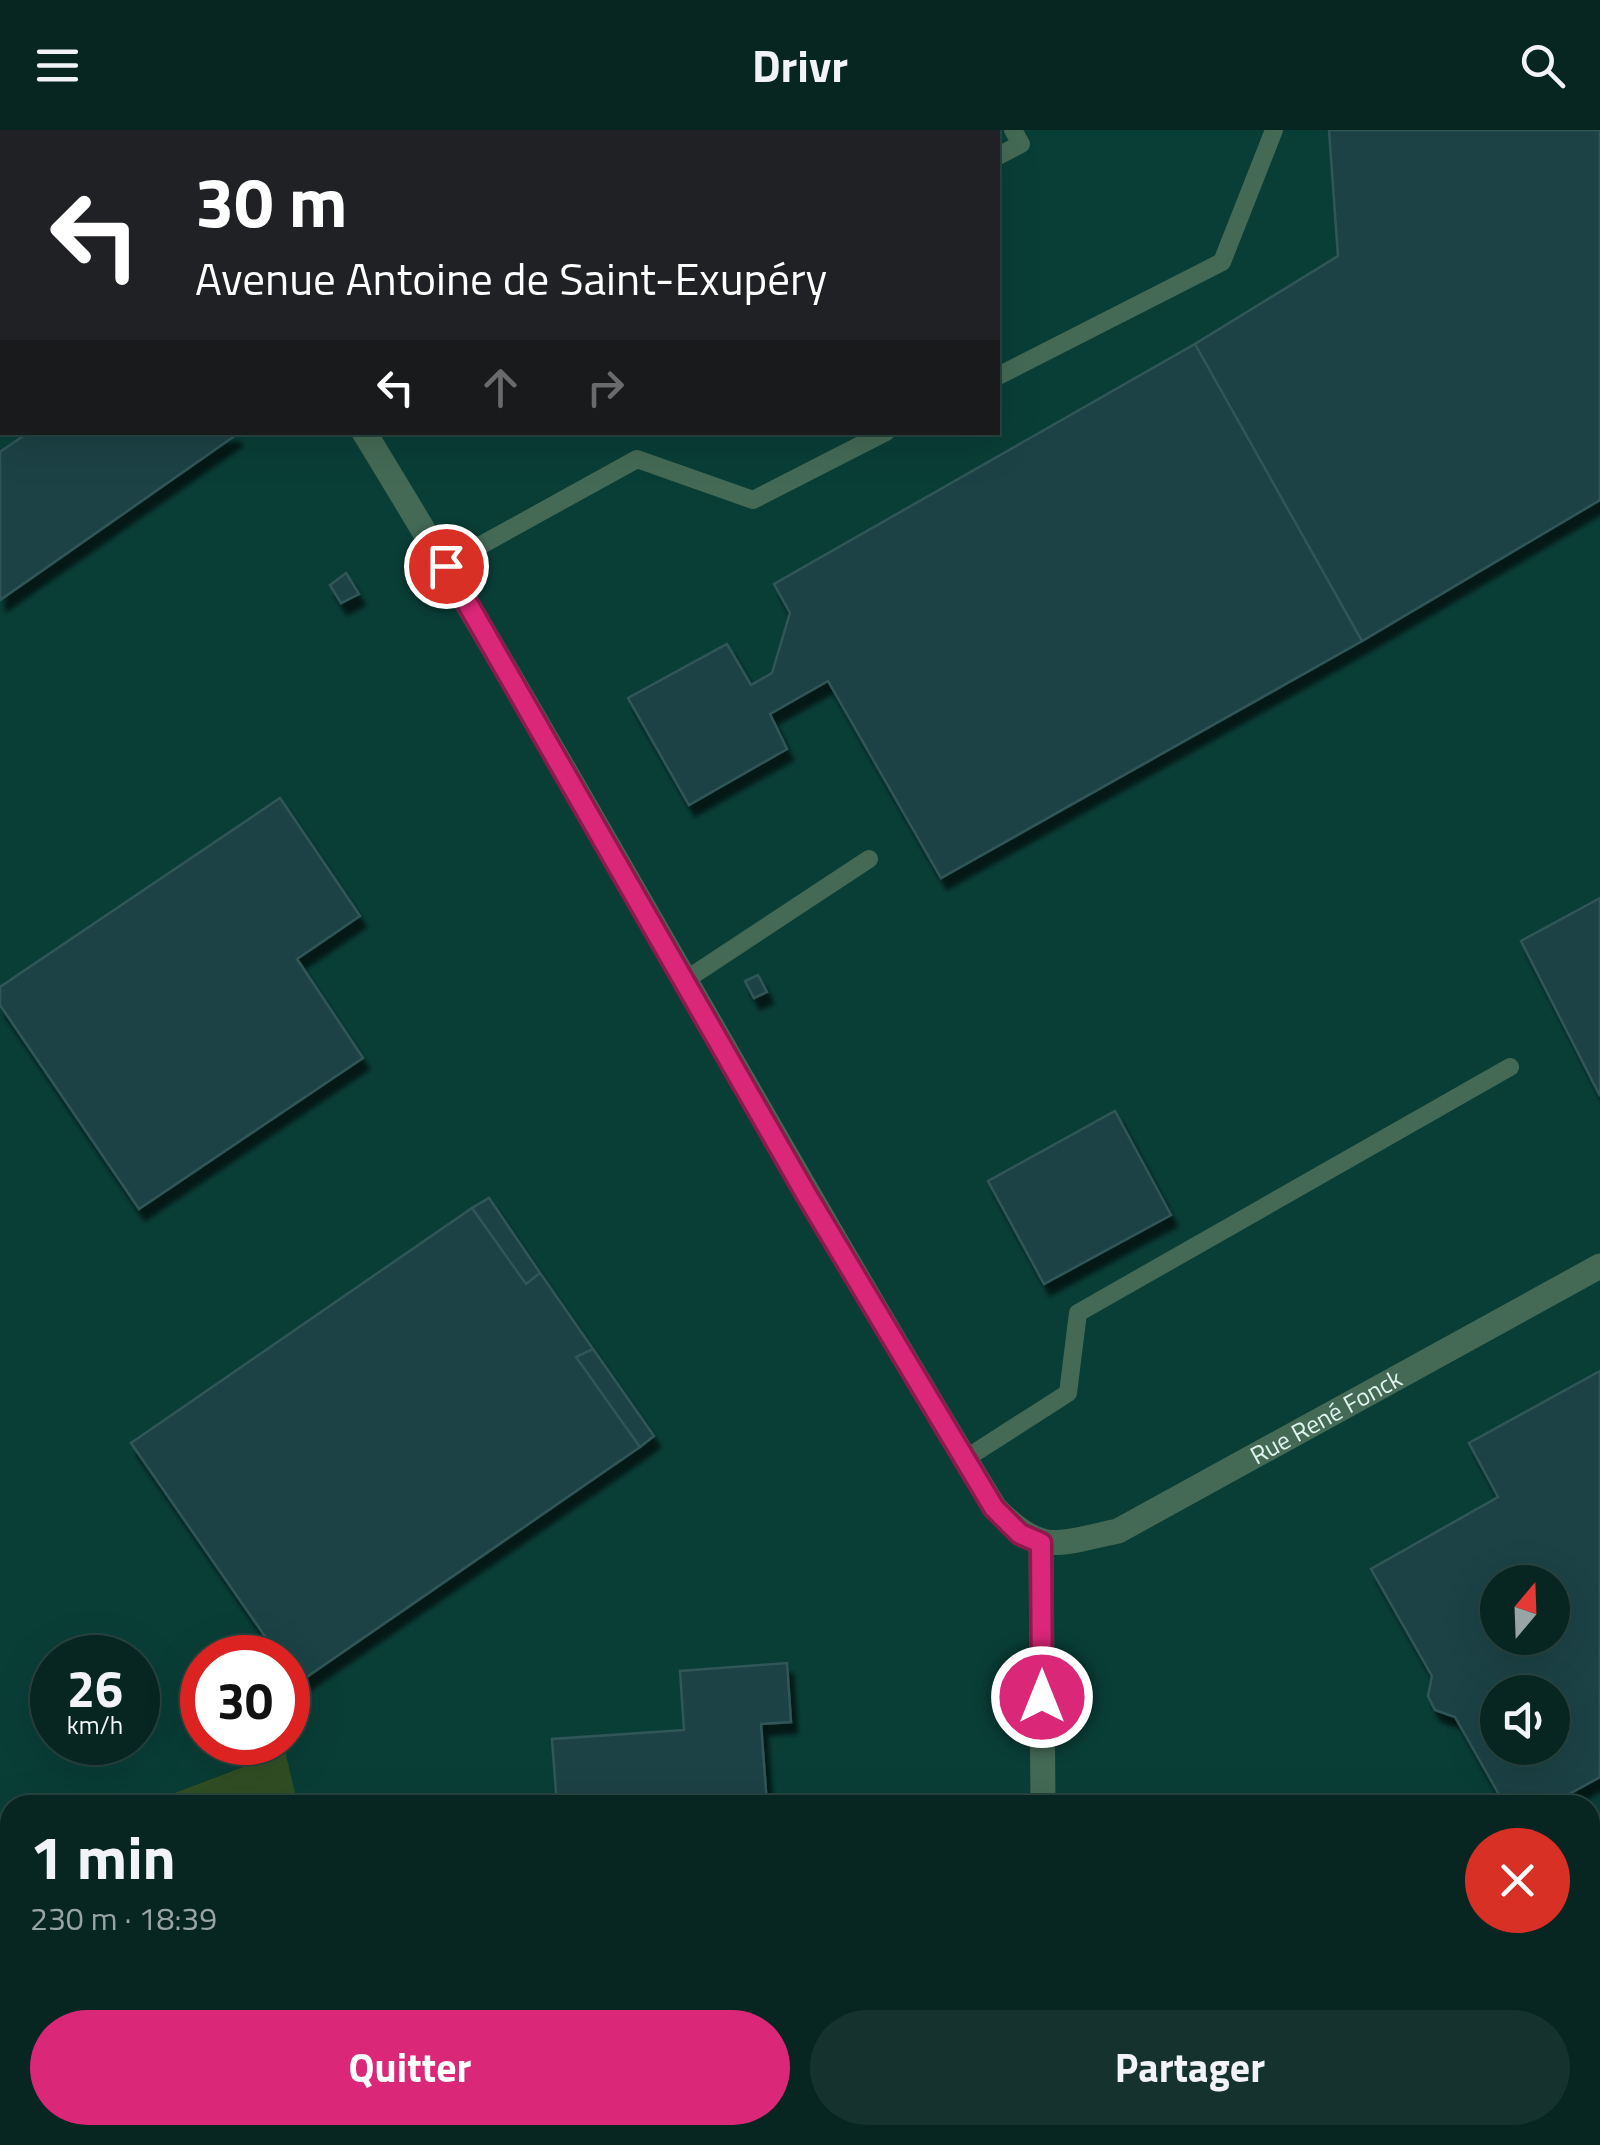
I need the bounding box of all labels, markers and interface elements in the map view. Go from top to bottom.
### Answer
text: Drivr [752,31,848,99]
icon: menu [30,38,85,93]
icon: search [1515,38,1570,93]
text: 30 m [195,148,348,254]
icon: left [30,170,160,300]
text: Avenue Antoine de Saint-Exupéry [195,244,827,312]
icon: left [368,360,423,415]
icon: ahead [473,360,528,415]
icon: right [578,360,633,415]
pin [404,524,489,609]
icon: arrive [419,539,474,594]
street label: Rue René Fonck [1243,1359,1409,1474]
north arrow [1480,1565,1570,1655]
map controls [1480,1565,1570,1765]
speed limit sign: 30 [180,1635,310,1765]
position arrow [990,1645,1094,1749]
text: 26 [67,1650,123,1726]
button: sound [1480,1675,1570,1765]
text: km/h [67,1706,123,1744]
text: 1 min [30,1811,176,1902]
button: close [1465,1828,1570,1933]
text: 230 m · 18:39 [30,1894,217,1942]
button: Quitter [30,2010,790,2125]
button: Partager [810,2010,1570,2125]

